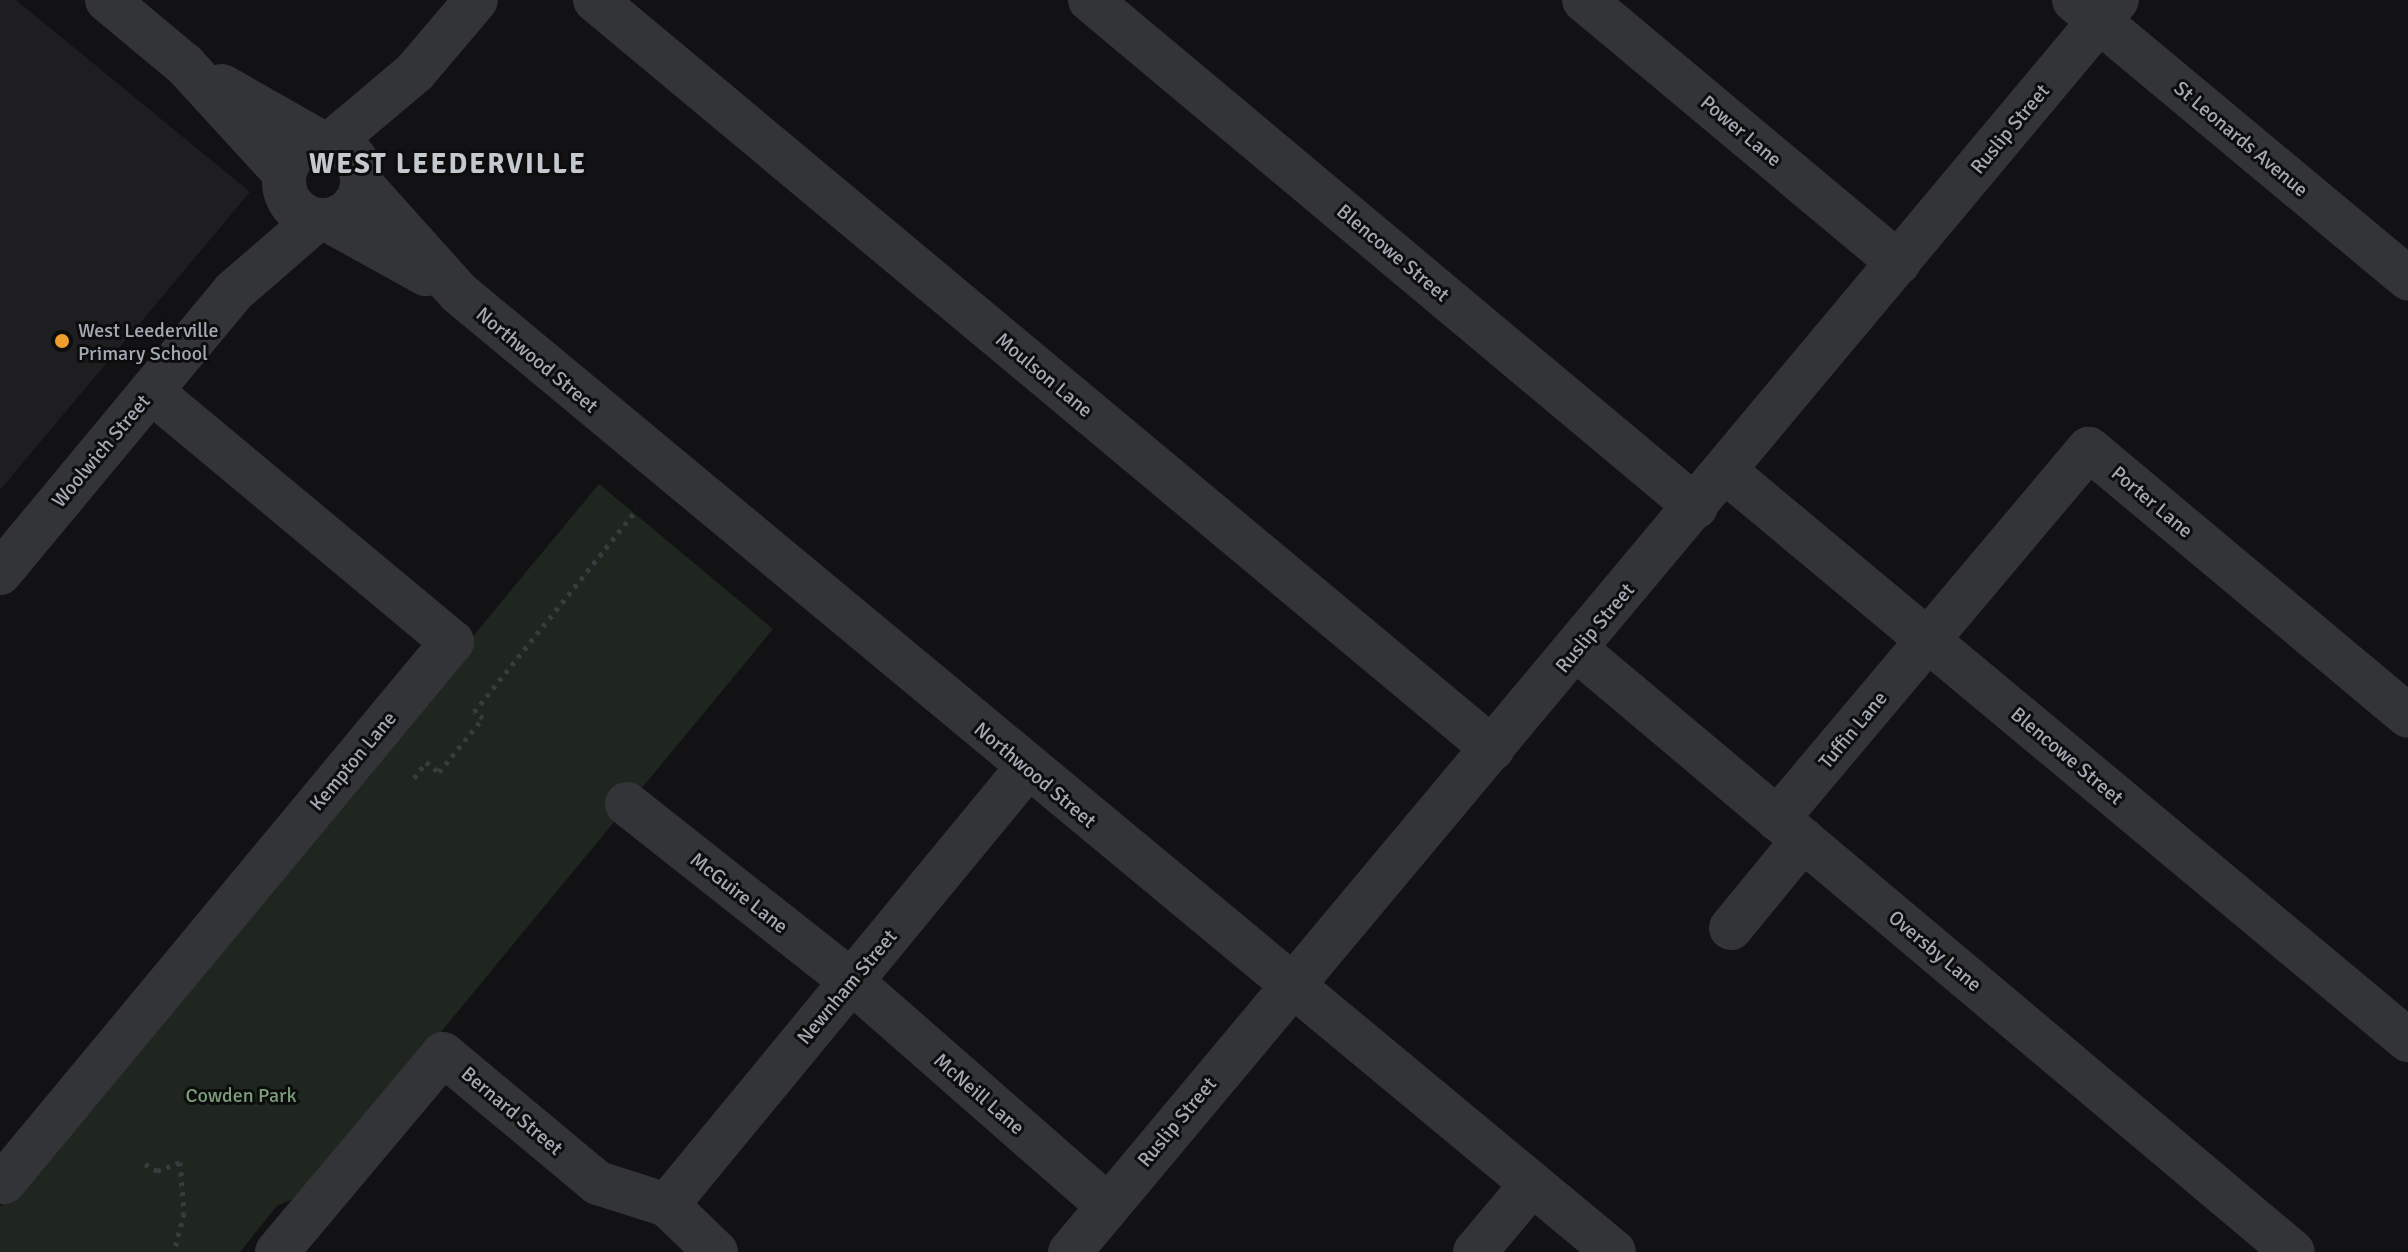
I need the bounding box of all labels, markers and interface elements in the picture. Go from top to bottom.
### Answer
street label: St Leonards Avenue [2169,76,2313,202]
street label: Ruslip Street [1966,79,2054,179]
street label: Power Lane [1696,90,1786,172]
district label: WEST LEEDERVILLE [309,147,587,181]
street label: Blencowe Street [1332,199,1454,307]
street label: Northwood Street [471,302,603,418]
place label: West Leederville Primary School [78,318,218,365]
street label: Moulson Lane [991,328,1097,422]
marker: West Leederville Primary School [53,332,71,350]
street label: Woolwich Street [47,390,155,512]
street label: Porter Lane [2106,461,2198,543]
street label: Ruslip Street [1551,578,1639,678]
street label: Tuffin Lane [1814,686,1892,774]
street label: Blencowe Street [2006,702,2128,810]
street label: Kempton Lane [305,707,401,815]
street label: Northwood Street [969,717,1101,833]
street label: McGuire Lane [685,847,793,939]
street label: Oversby Lane [1884,905,1986,997]
street label: Newnham Street [792,925,902,1049]
street label: McNeill Lane [929,1048,1029,1140]
street label: Bernard Street [456,1062,568,1160]
street label: Ruslip Street [1133,1072,1221,1172]
park label: Cowden Park [186,1083,296,1107]

